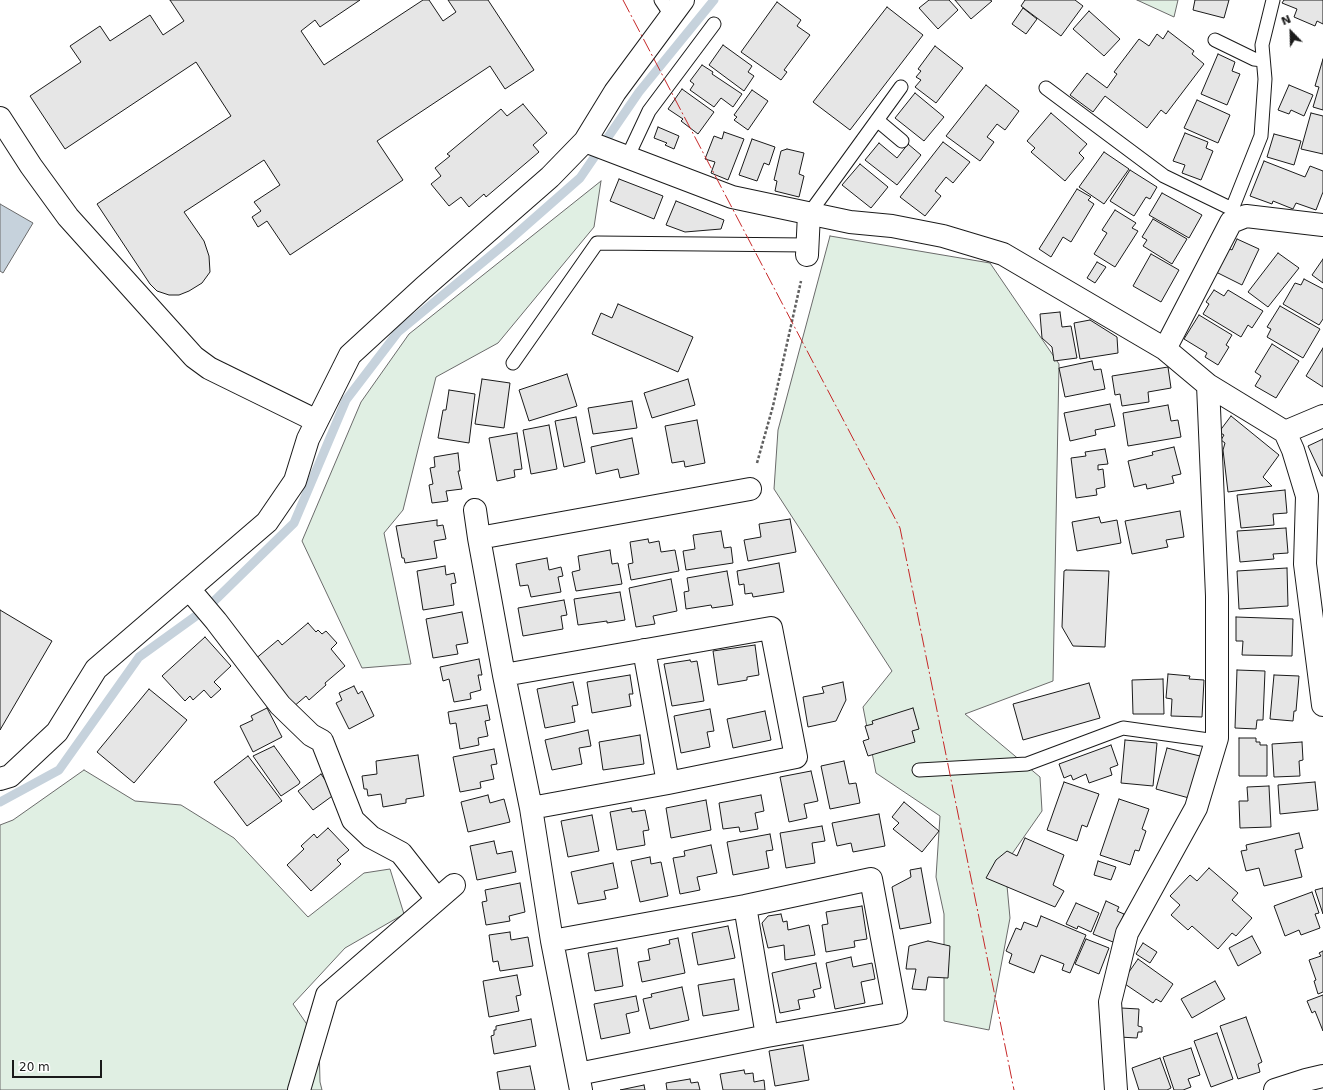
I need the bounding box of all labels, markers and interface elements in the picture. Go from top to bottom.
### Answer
north arrow [1271,12,1311,52]
text: N [1279,13,1293,28]
scale bar [14,1052,104,1078]
text: 20 m [19,1060,50,1074]

